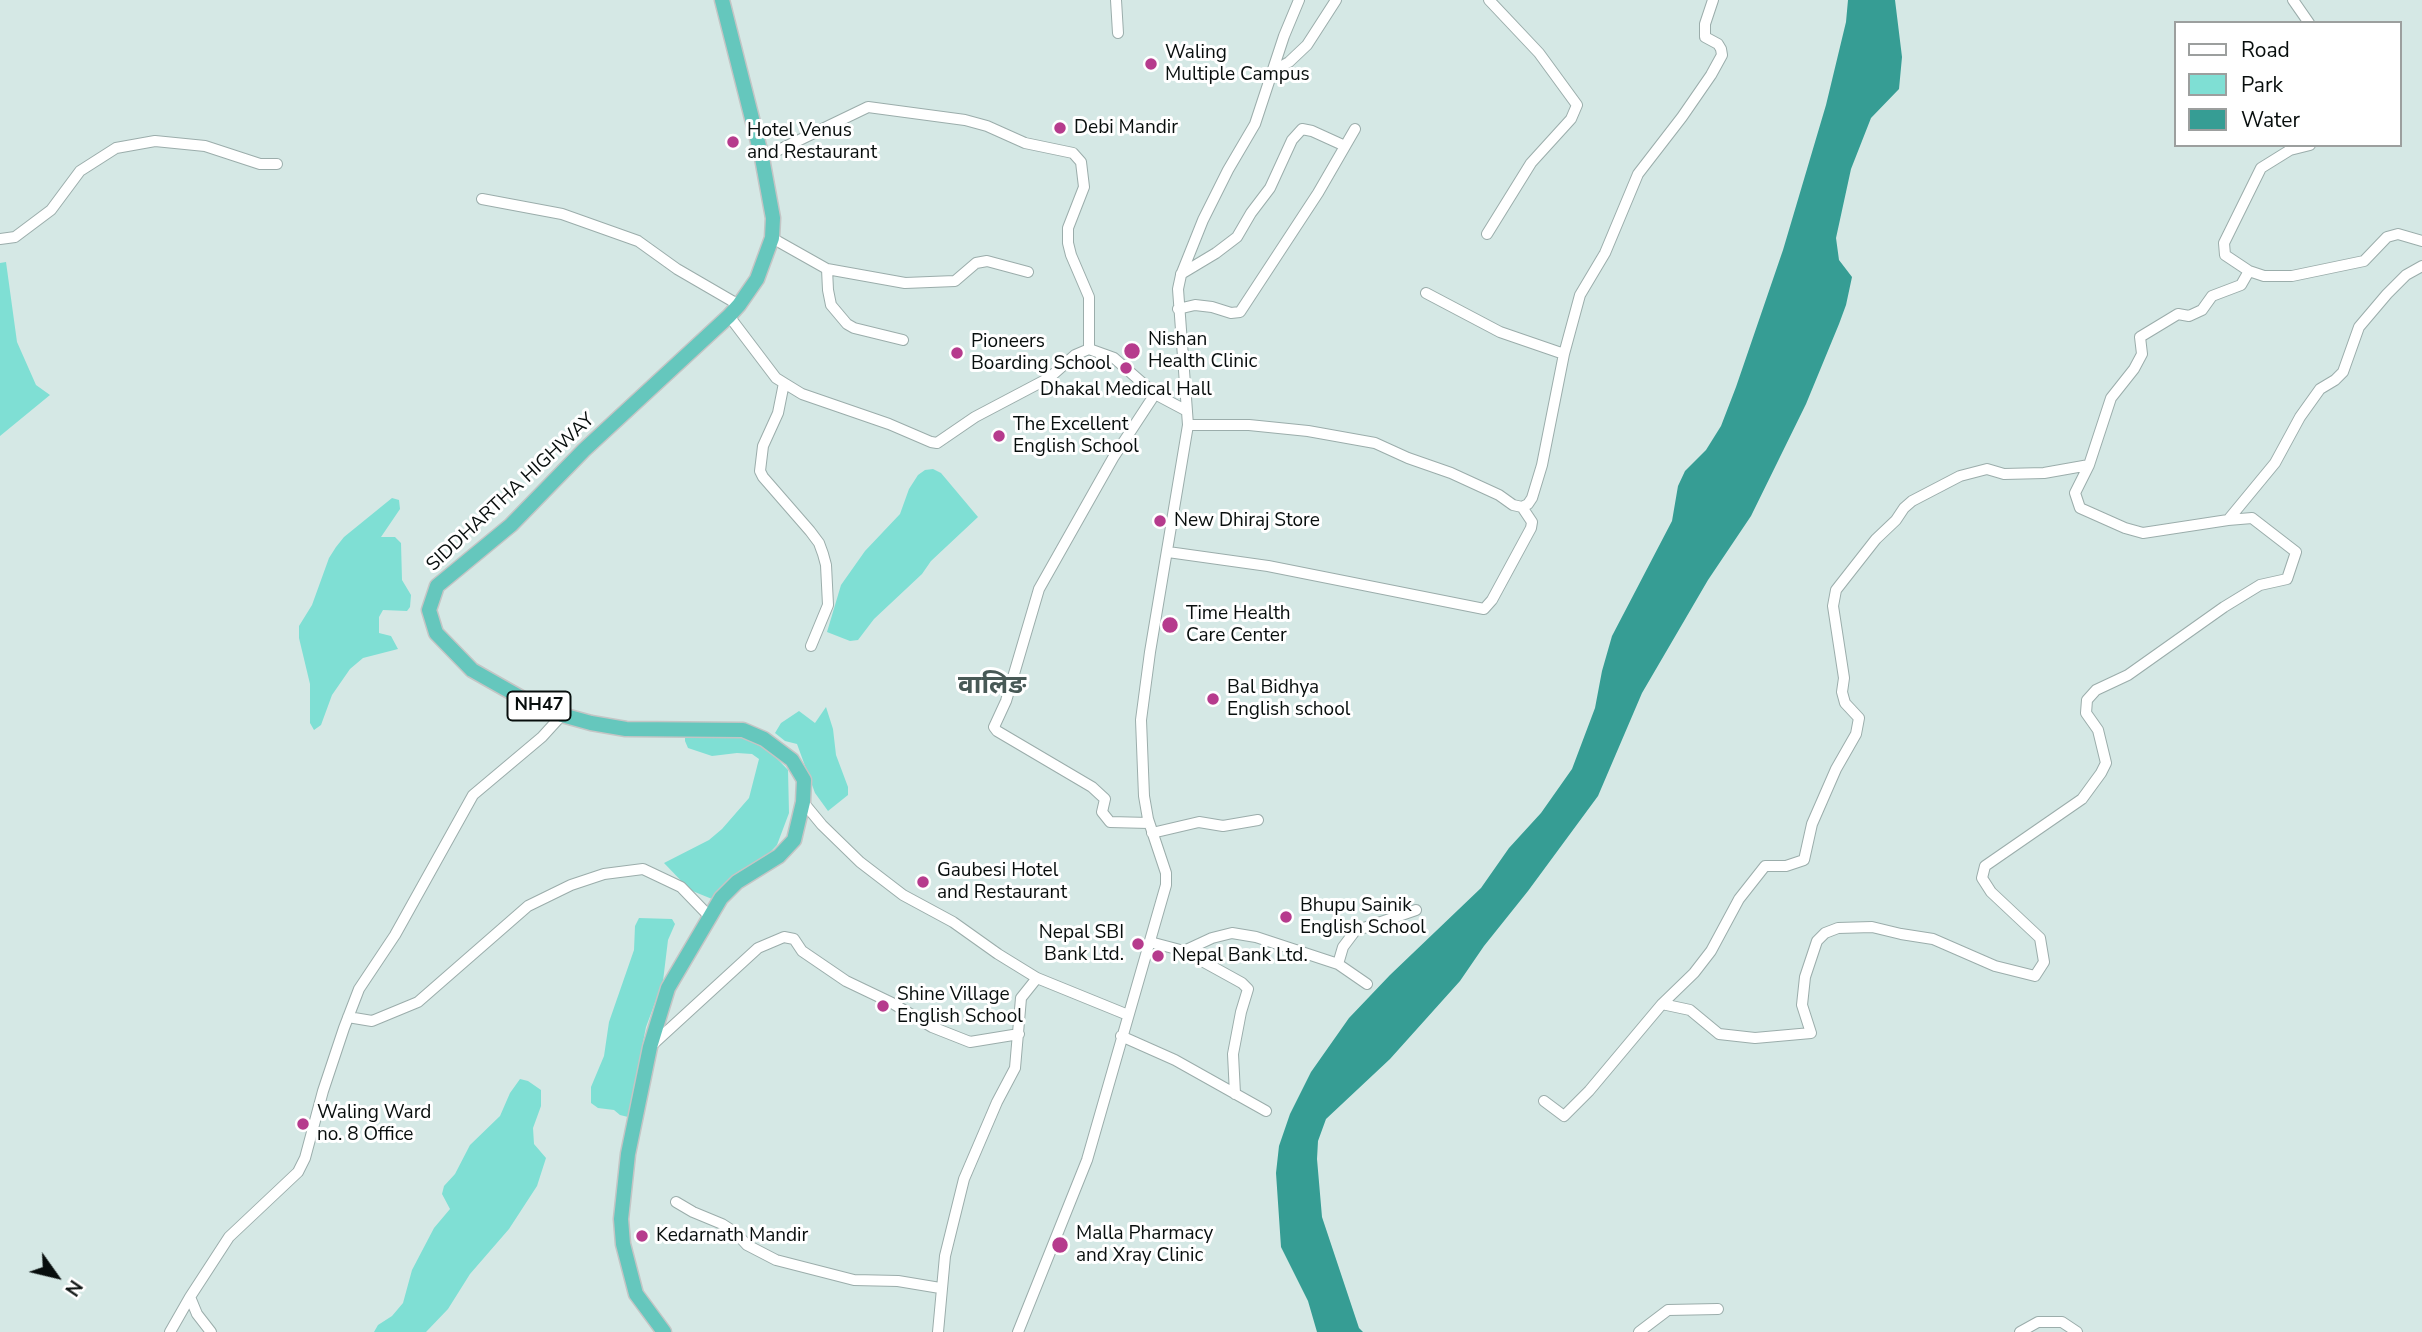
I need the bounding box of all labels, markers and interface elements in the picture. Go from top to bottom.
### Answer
legend [2174,21,2401,147]
text: Road [2241,36,2290,64]
place label: Waling Multiple Campus [1165,42,1310,86]
marker: Waling Multiple Campus [1143,56,1159,72]
text: Park [2241,71,2283,99]
text: Water [2241,106,2300,134]
place label: Debi Mandir [1074,117,1178,139]
place label: Hotel Venus and Restaurant [747,120,877,164]
marker: Debi Mandir [1052,120,1068,136]
marker: Hotel Venus and Restaurant [725,134,741,150]
place label: Nishan Health Clinic [1148,329,1257,373]
place label: Pioneers Boarding School [971,331,1111,375]
marker: Nishan Health Clinic [1122,341,1142,361]
marker: Pioneers Boarding School [949,345,965,361]
marker: Dhakal Medical Hall [1118,360,1134,376]
place label: Dhakal Medical Hall [1040,379,1212,401]
street label: SIDDHARTHA HIGHWAY [422,409,600,577]
place label: The Excellent English School [1013,414,1139,458]
marker: The Excellent English School [991,428,1007,444]
place label: New Dhiraj Store [1174,510,1320,532]
marker: New Dhiraj Store [1152,513,1168,529]
place label: Time Health Care Center [1186,603,1291,647]
marker: Time Health Care Center [1160,615,1180,635]
district label: वालिङ [958,671,1026,703]
place label: Bal Bidhya English school [1227,677,1350,721]
marker: Bal Bidhya English school [1205,691,1221,707]
road number: NH47 [508,692,570,720]
place label: Gaubesi Hotel and Restaurant [937,860,1067,904]
marker: Gaubesi Hotel and Restaurant [915,874,931,890]
place label: Bhupu Sainik English School [1300,895,1426,939]
marker: Bhupu Sainik English School [1278,909,1294,925]
place label: Nepal SBI Bank Ltd. [1039,922,1124,966]
marker: Nepal SBI Bank Ltd. [1130,936,1146,952]
place label: Nepal Bank Ltd. [1172,945,1308,967]
marker: Nepal Bank Ltd. [1150,948,1166,964]
place label: Shine Village English School [897,984,1023,1028]
marker: Shine Village English School [875,998,891,1014]
place label: Waling Ward no. 8 Office [317,1102,431,1146]
marker: Waling Ward no. 8 Office [295,1116,311,1132]
place label: Malla Pharmacy and Xray Clinic [1076,1223,1213,1267]
place label: Kedarnath Mandir [656,1225,808,1247]
marker: Kedarnath Mandir [634,1228,650,1244]
marker: Malla Pharmacy and Xray Clinic [1050,1235,1070,1255]
north arrow [21,1241,91,1311]
text: N [59,1275,88,1301]

